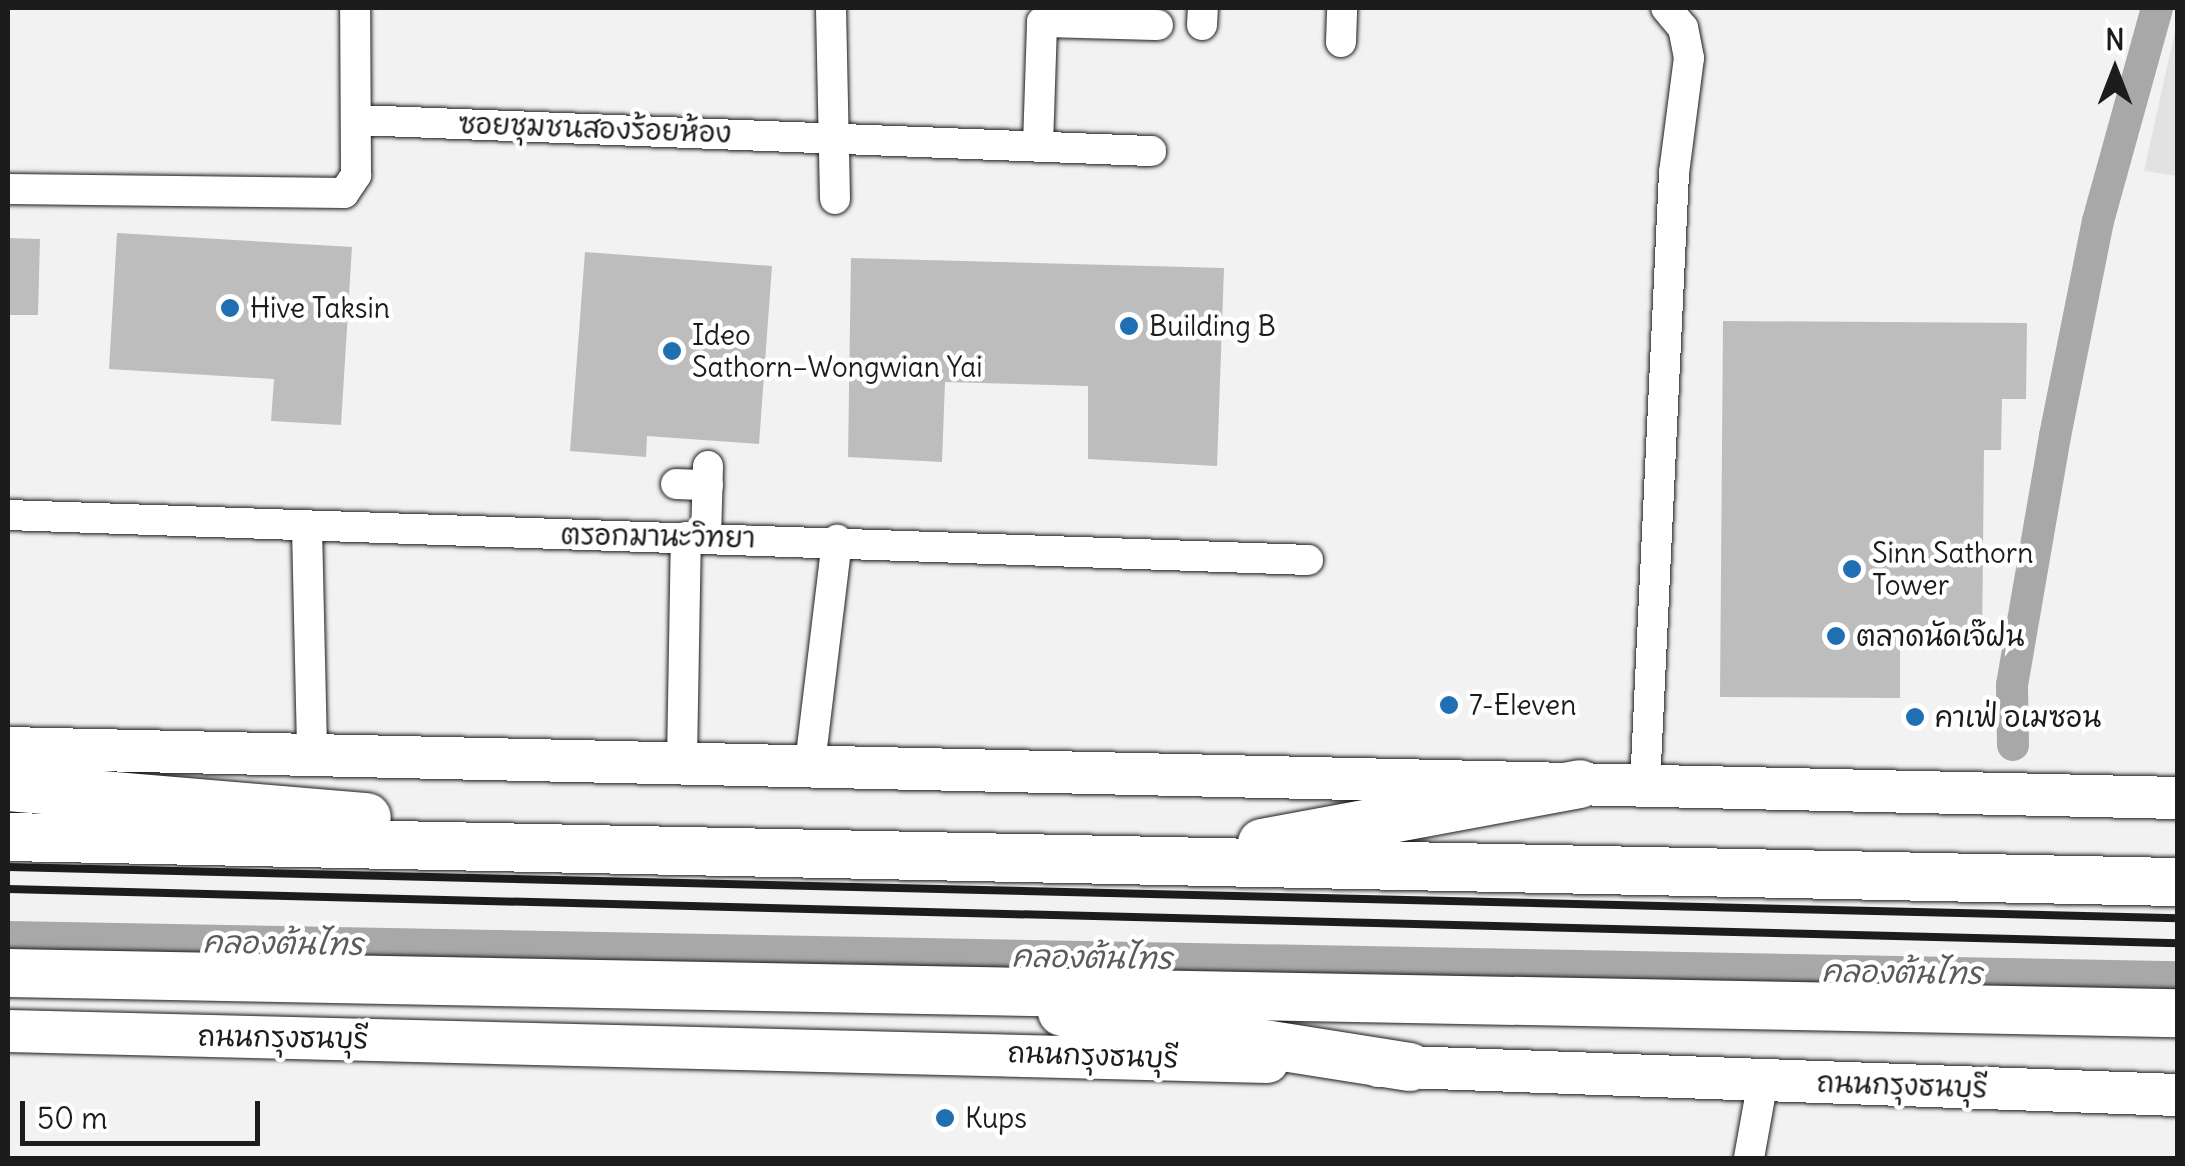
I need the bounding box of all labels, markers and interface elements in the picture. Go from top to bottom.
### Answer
north arrow [2065,20,2165,120]
text: N [2105,22,2125,58]
street label: ซอยชุมชนสองร้อยห้อง [458,106,732,150]
place label: Hive Taksin [250,291,390,325]
marker: Hive Taksin [219,297,241,319]
place label: Building B [1149,309,1276,343]
marker: Building B [1118,315,1140,337]
place label: Ideo Sathorn–Wongwian Yai [692,318,982,384]
marker: Ideo Sathorn–Wongwian Yai [661,340,683,362]
street label: ตรอกมานะวิทยา [560,518,756,554]
place label: Sinn Sathorn Tower [1872,536,2033,602]
marker: Sinn Sathorn Tower [1841,558,1863,580]
place label: ตลาดนัดเจ๊ฝน [1856,619,2024,653]
marker: ตลาดนัดเจ๊ฝน [1825,625,1847,647]
place label: 7-Eleven [1469,688,1576,722]
marker: 7-Eleven [1438,694,1460,716]
place label: คาเฟ่ อเมซอน [1935,700,2101,734]
marker: คาเฟ่ อเมซอน [1904,706,1926,728]
water label: คลองต้นไทร [203,924,363,962]
water label: คลองต้นไทร [1012,938,1172,976]
water label: คลองต้นไทร [1822,953,1982,991]
street label: ถนนกรุงธนบุรี [197,1019,369,1055]
street label: ถนนกรุงธนบุรี [1007,1035,1179,1075]
street label: ถนนกรุงธนบุรี [1816,1065,1988,1105]
scale bar [25,1081,265,1143]
text: 50 m [37,1099,107,1137]
place label: Kups [965,1101,1027,1135]
marker: Kups [934,1107,956,1129]

